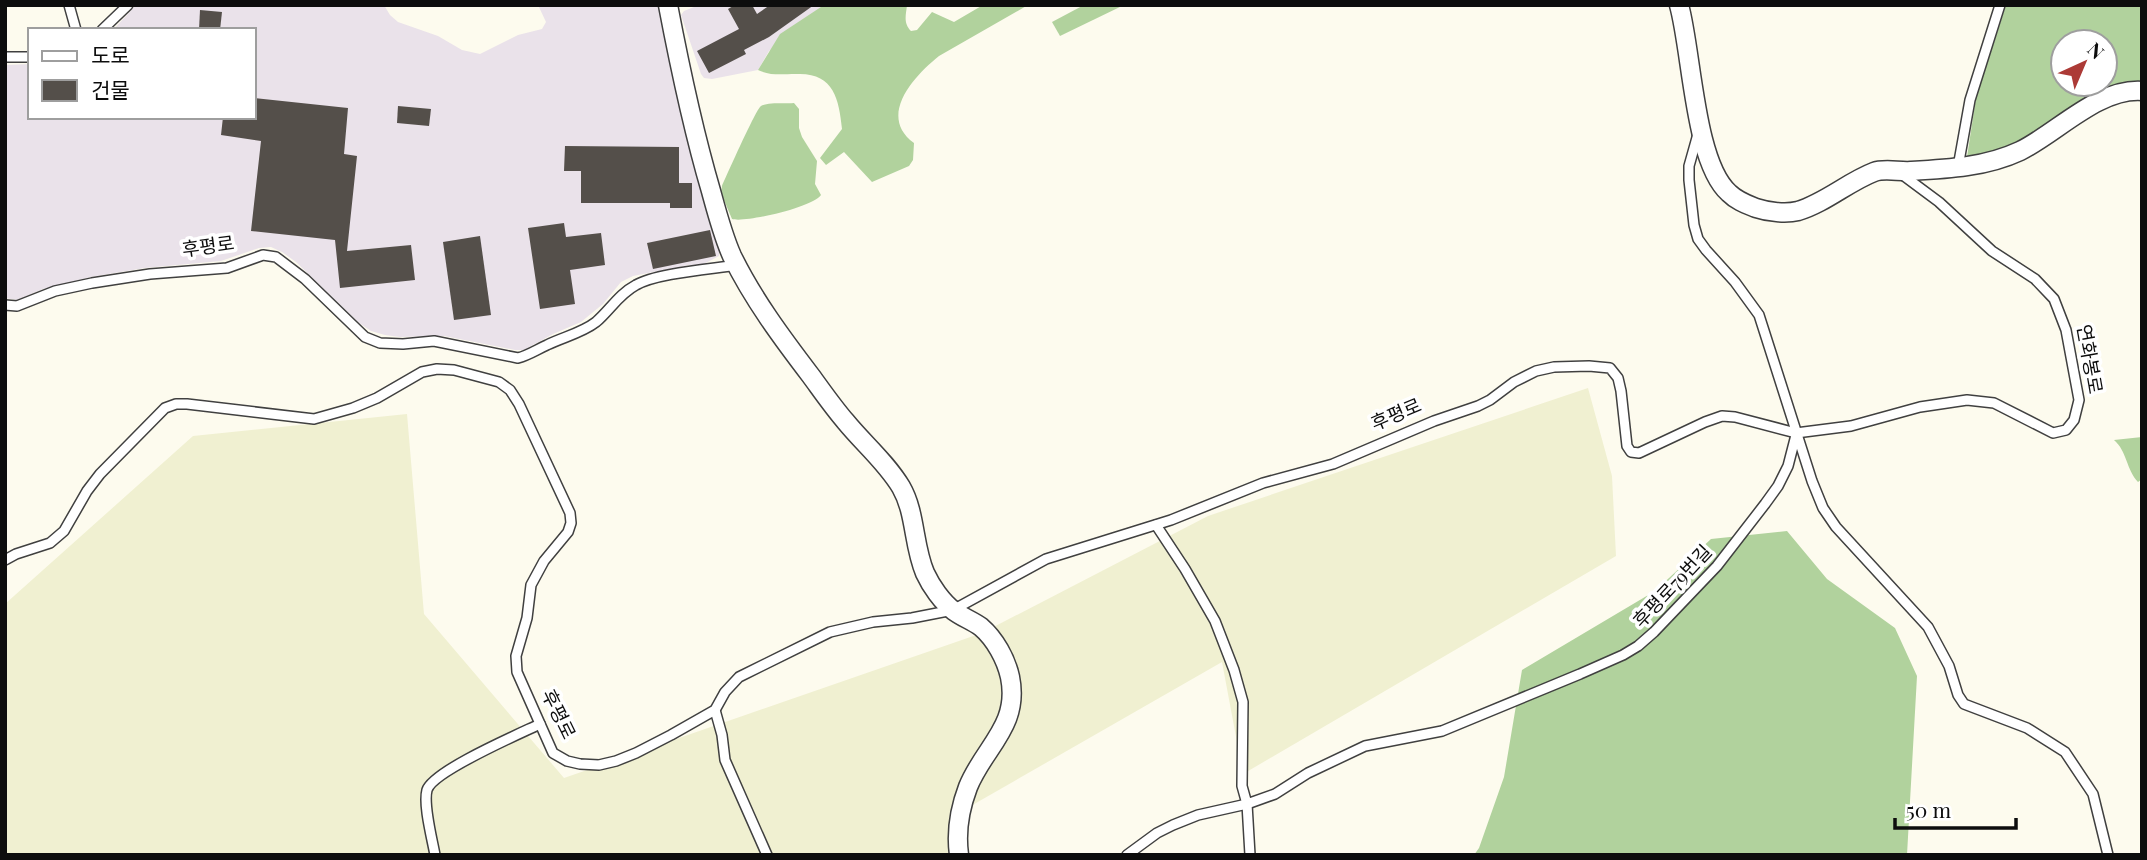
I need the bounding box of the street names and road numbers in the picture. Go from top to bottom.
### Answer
street label: 후평로 [180,228,236,262]
street label: 연화봉로 [2072,322,2110,396]
street label: 후평로 [1366,391,1425,435]
street label: 후평로79번길 [1626,538,1717,633]
street label: 후평로 [537,684,583,743]

